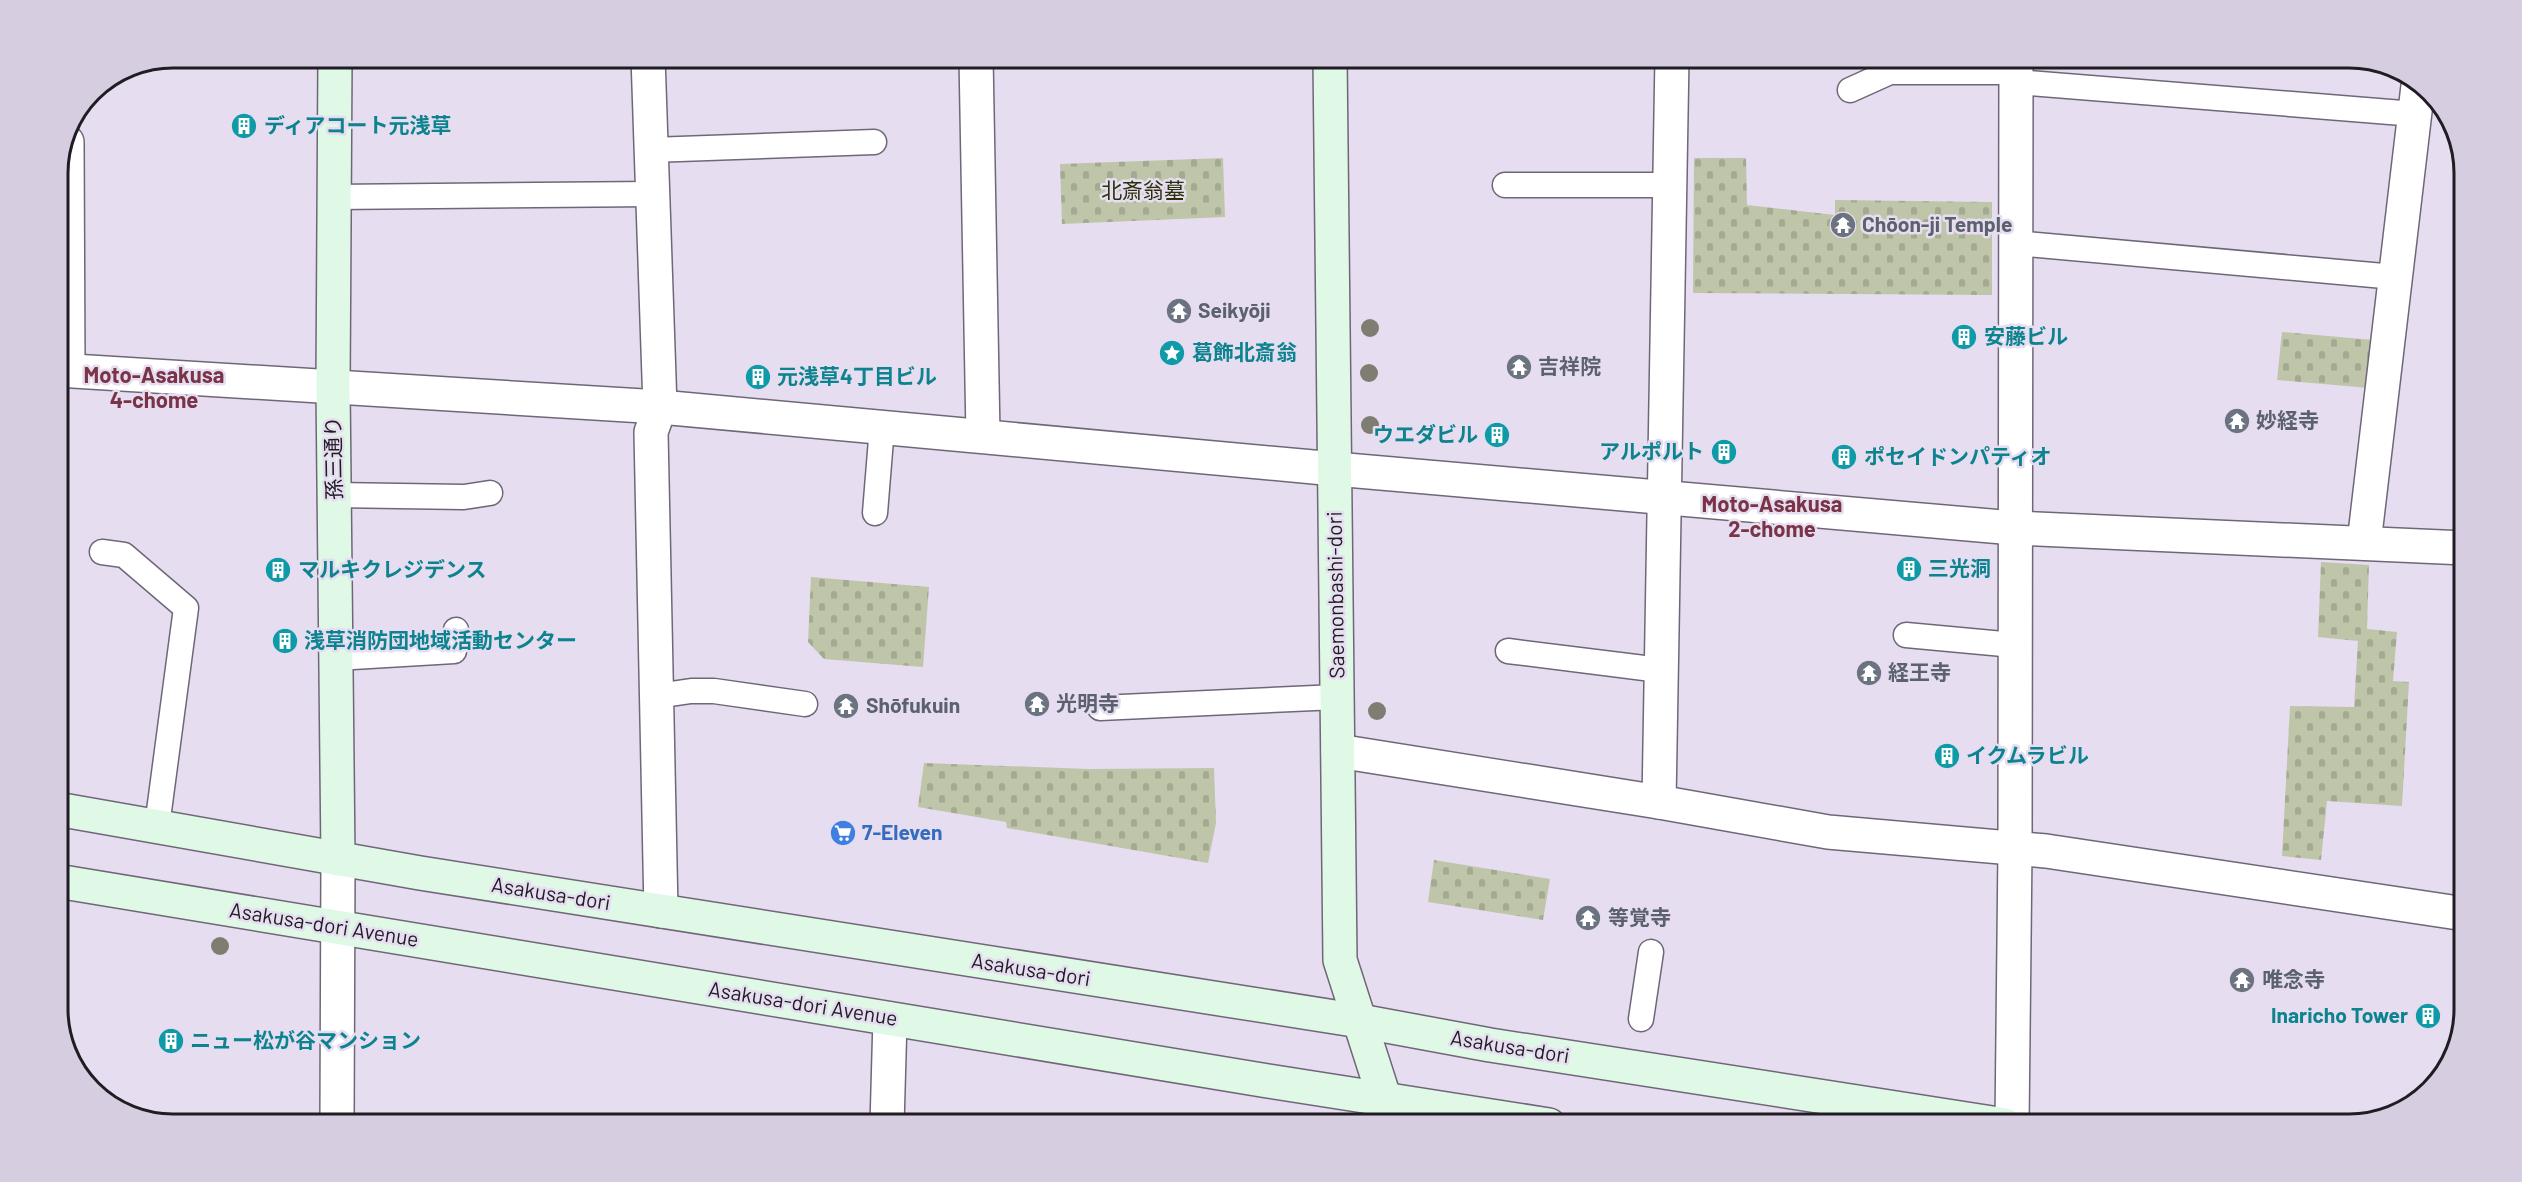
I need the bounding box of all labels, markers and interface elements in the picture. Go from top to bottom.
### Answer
building icon: ディアコート元浅草 [229,111,259,141]
place label: ディアコート元浅草 [264,112,452,137]
park label: 北斎翁墓 [1101,177,1185,202]
temple icon: Chōon-ji Temple [1828,210,1858,240]
place label: Chōon-ji Temple [1862,211,2012,236]
temple icon: Seikyōji [1164,296,1194,326]
place label: Seikyōji [1198,297,1271,322]
building icon: 安藤ビル [1949,322,1979,352]
place label: 安藤ビル [1984,323,2068,348]
place icon: 葛飾北斎翁 [1157,338,1187,368]
place label: 葛飾北斎翁 [1192,339,1297,364]
temple icon: 吉祥院 [1504,352,1534,382]
place label: 吉祥院 [1538,353,1601,378]
district label: Moto-Asakusa 4-chome [84,361,224,412]
building icon: 元浅草4丁目ビル [743,362,773,392]
place label: 元浅草4丁目ビル [777,363,937,388]
temple icon: 妙経寺 [2222,406,2252,436]
place label: 妙経寺 [2256,407,2319,432]
street label: 孫三通り [319,416,346,500]
building icon: ウエダビル [1482,420,1512,450]
place label: ウエダビル [1373,421,1478,446]
building icon: アルポルト [1709,437,1739,467]
place label: アルポルト [1599,438,1704,463]
building icon: ポセイドンパティオ [1829,442,1859,472]
place label: ポセイドンパティオ [1864,443,2052,468]
district label: Moto-Asakusa 2-chome [1702,490,1842,541]
street label: Saemonbashi-dori [1321,511,1348,679]
building icon: 三光洞 [1894,554,1924,584]
building icon: マルキクレジデンス [263,555,293,585]
place label: 三光洞 [1928,555,1991,580]
place label: マルキクレジデンス [298,556,487,581]
building icon: 浅草消防団地域活動センター [270,626,300,656]
place label: 浅草消防団地域活動センター [304,627,577,652]
temple icon: 経王寺 [1854,658,1884,688]
place label: 経王寺 [1888,659,1951,684]
temple icon: 光明寺 [1022,689,1052,719]
place label: 光明寺 [1056,690,1119,715]
temple icon: Shōfukuin [831,691,861,721]
place label: Shōfukuin [866,692,960,717]
building icon: イクムラビル [1932,741,1962,771]
place label: イクムラビル [1966,742,2089,767]
supermarket icon: 7-Eleven [828,818,858,848]
place label: 7-Eleven [862,819,942,844]
street label: Asakusa-dori [490,871,613,914]
street label: Asakusa-dori Avenue [228,896,421,951]
temple icon: 等覚寺 [1573,903,1603,933]
place label: 等覚寺 [1608,904,1671,929]
street label: Asakusa-dori [970,947,1093,990]
temple icon: 唯念寺 [2227,965,2257,995]
place label: 唯念寺 [2262,966,2325,991]
street label: Asakusa-dori Avenue [707,975,900,1030]
building icon: Inaricho Tower [2413,1001,2443,1031]
place label: Inaricho Tower [2271,1002,2408,1027]
street label: Asakusa-dori [1449,1024,1572,1067]
building icon: ニュー松が谷マンション [156,1026,186,1056]
place label: ニュー松が谷マンション [190,1027,421,1052]

